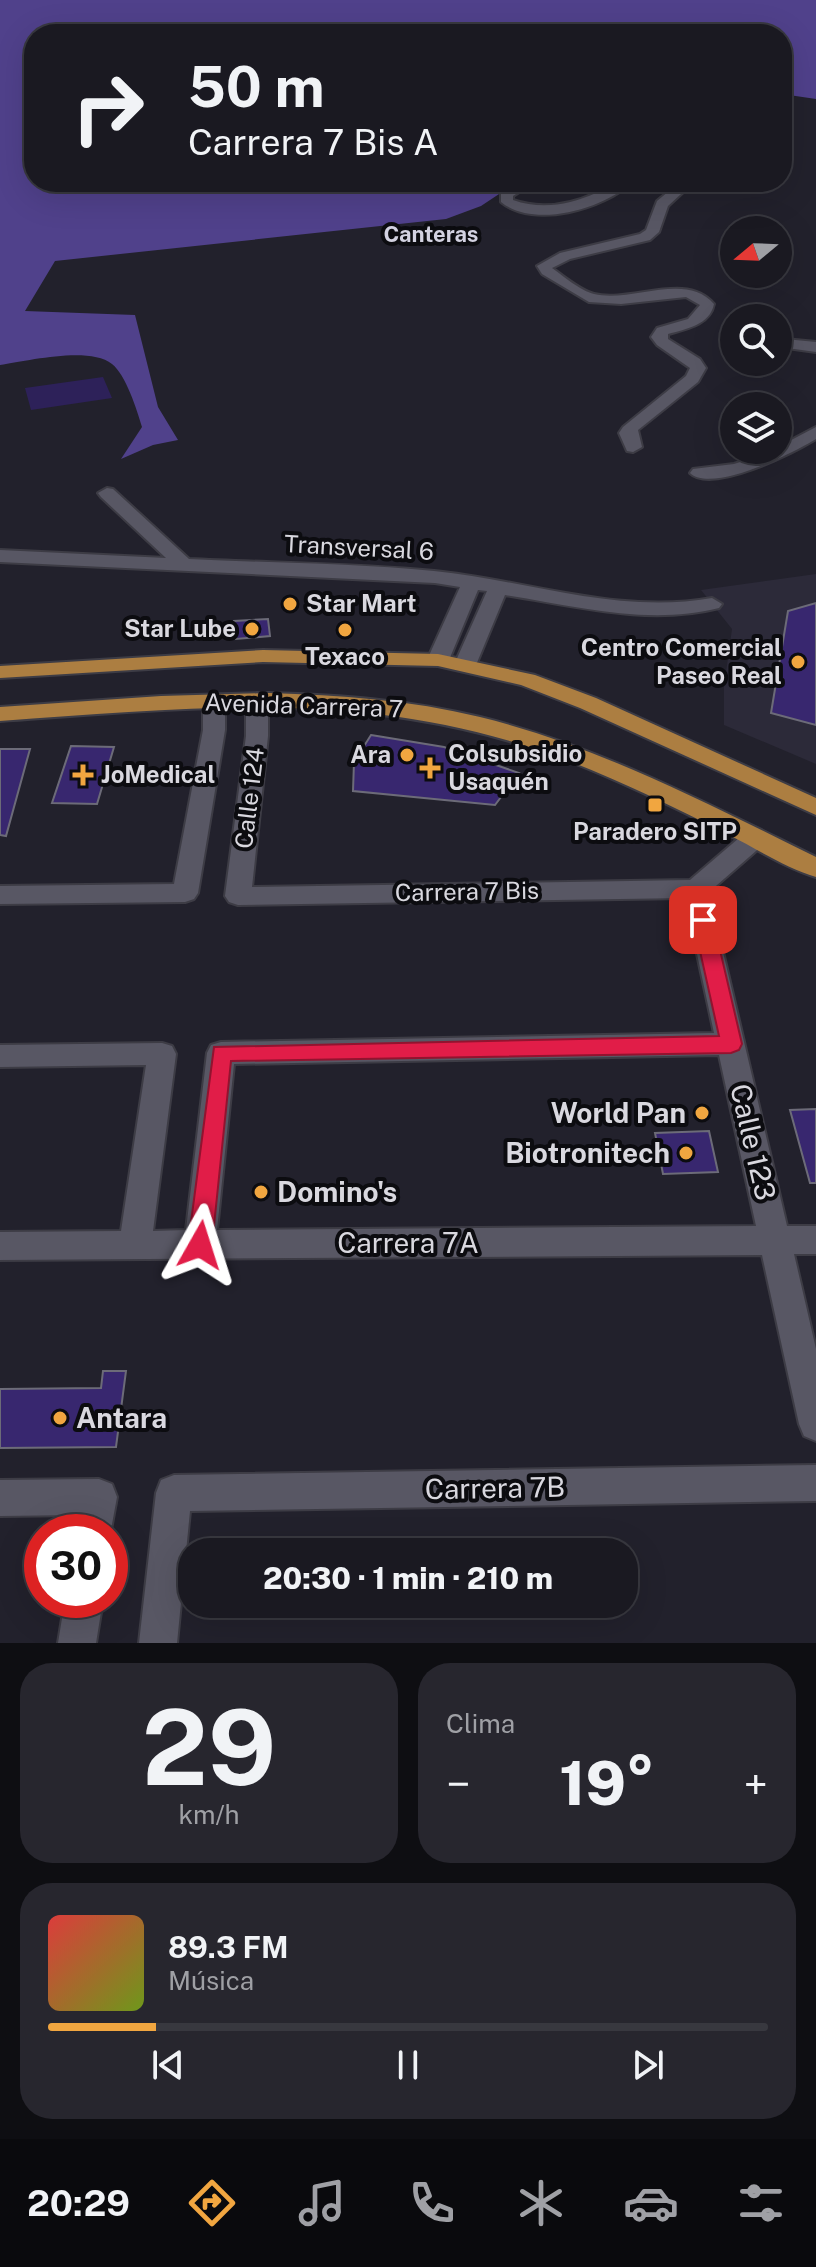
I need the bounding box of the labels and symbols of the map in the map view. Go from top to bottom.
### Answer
north arrow [720,216,792,288]
district label: Canteras [384,221,478,247]
street label: Transversal 6 [284,529,435,565]
place label: Star Mart [306,589,416,617]
marker: Star Mart [281,595,299,613]
place label: Star Lube [124,614,236,642]
marker: Star Lube [243,620,261,638]
marker: Texaco [336,621,354,639]
place label: Centro Comercial Paseo Real [581,633,782,689]
place label: Texaco [305,642,385,670]
marker: Centro Comercial Paseo Real [789,653,807,671]
street label: Avenida Carrera 7 [204,688,404,722]
place label: Colsubsidio Usaquén [448,739,582,795]
place label: Ara [350,740,391,768]
street label: Calle 124 [229,746,269,850]
marker: Ara [398,746,416,764]
marker: Colsubsidio Usaquén [419,757,441,779]
place label: JoMedical [101,760,215,788]
marker: JoMedical [72,764,94,786]
marker: Paradero SITP [646,796,664,814]
place label: Paradero SITP [573,817,737,845]
street label: Carrera 7 Bis [395,876,539,906]
pin [669,886,737,954]
street label: Calle 123 [724,1080,783,1203]
place label: World Pan [551,1096,686,1129]
marker: World Pan [693,1104,711,1122]
place label: Biotronitech [505,1136,670,1169]
marker: Biotronitech [677,1144,695,1162]
place label: Domino's [277,1175,397,1208]
marker: Domino's [252,1183,270,1201]
position arrow [158,1203,242,1287]
street label: Carrera 7A [337,1226,479,1259]
place label: Antara [76,1401,167,1434]
marker: Antara [51,1409,69,1427]
street label: Carrera 7B [425,1470,565,1505]
speed limit sign: 30 [24,1514,128,1618]

